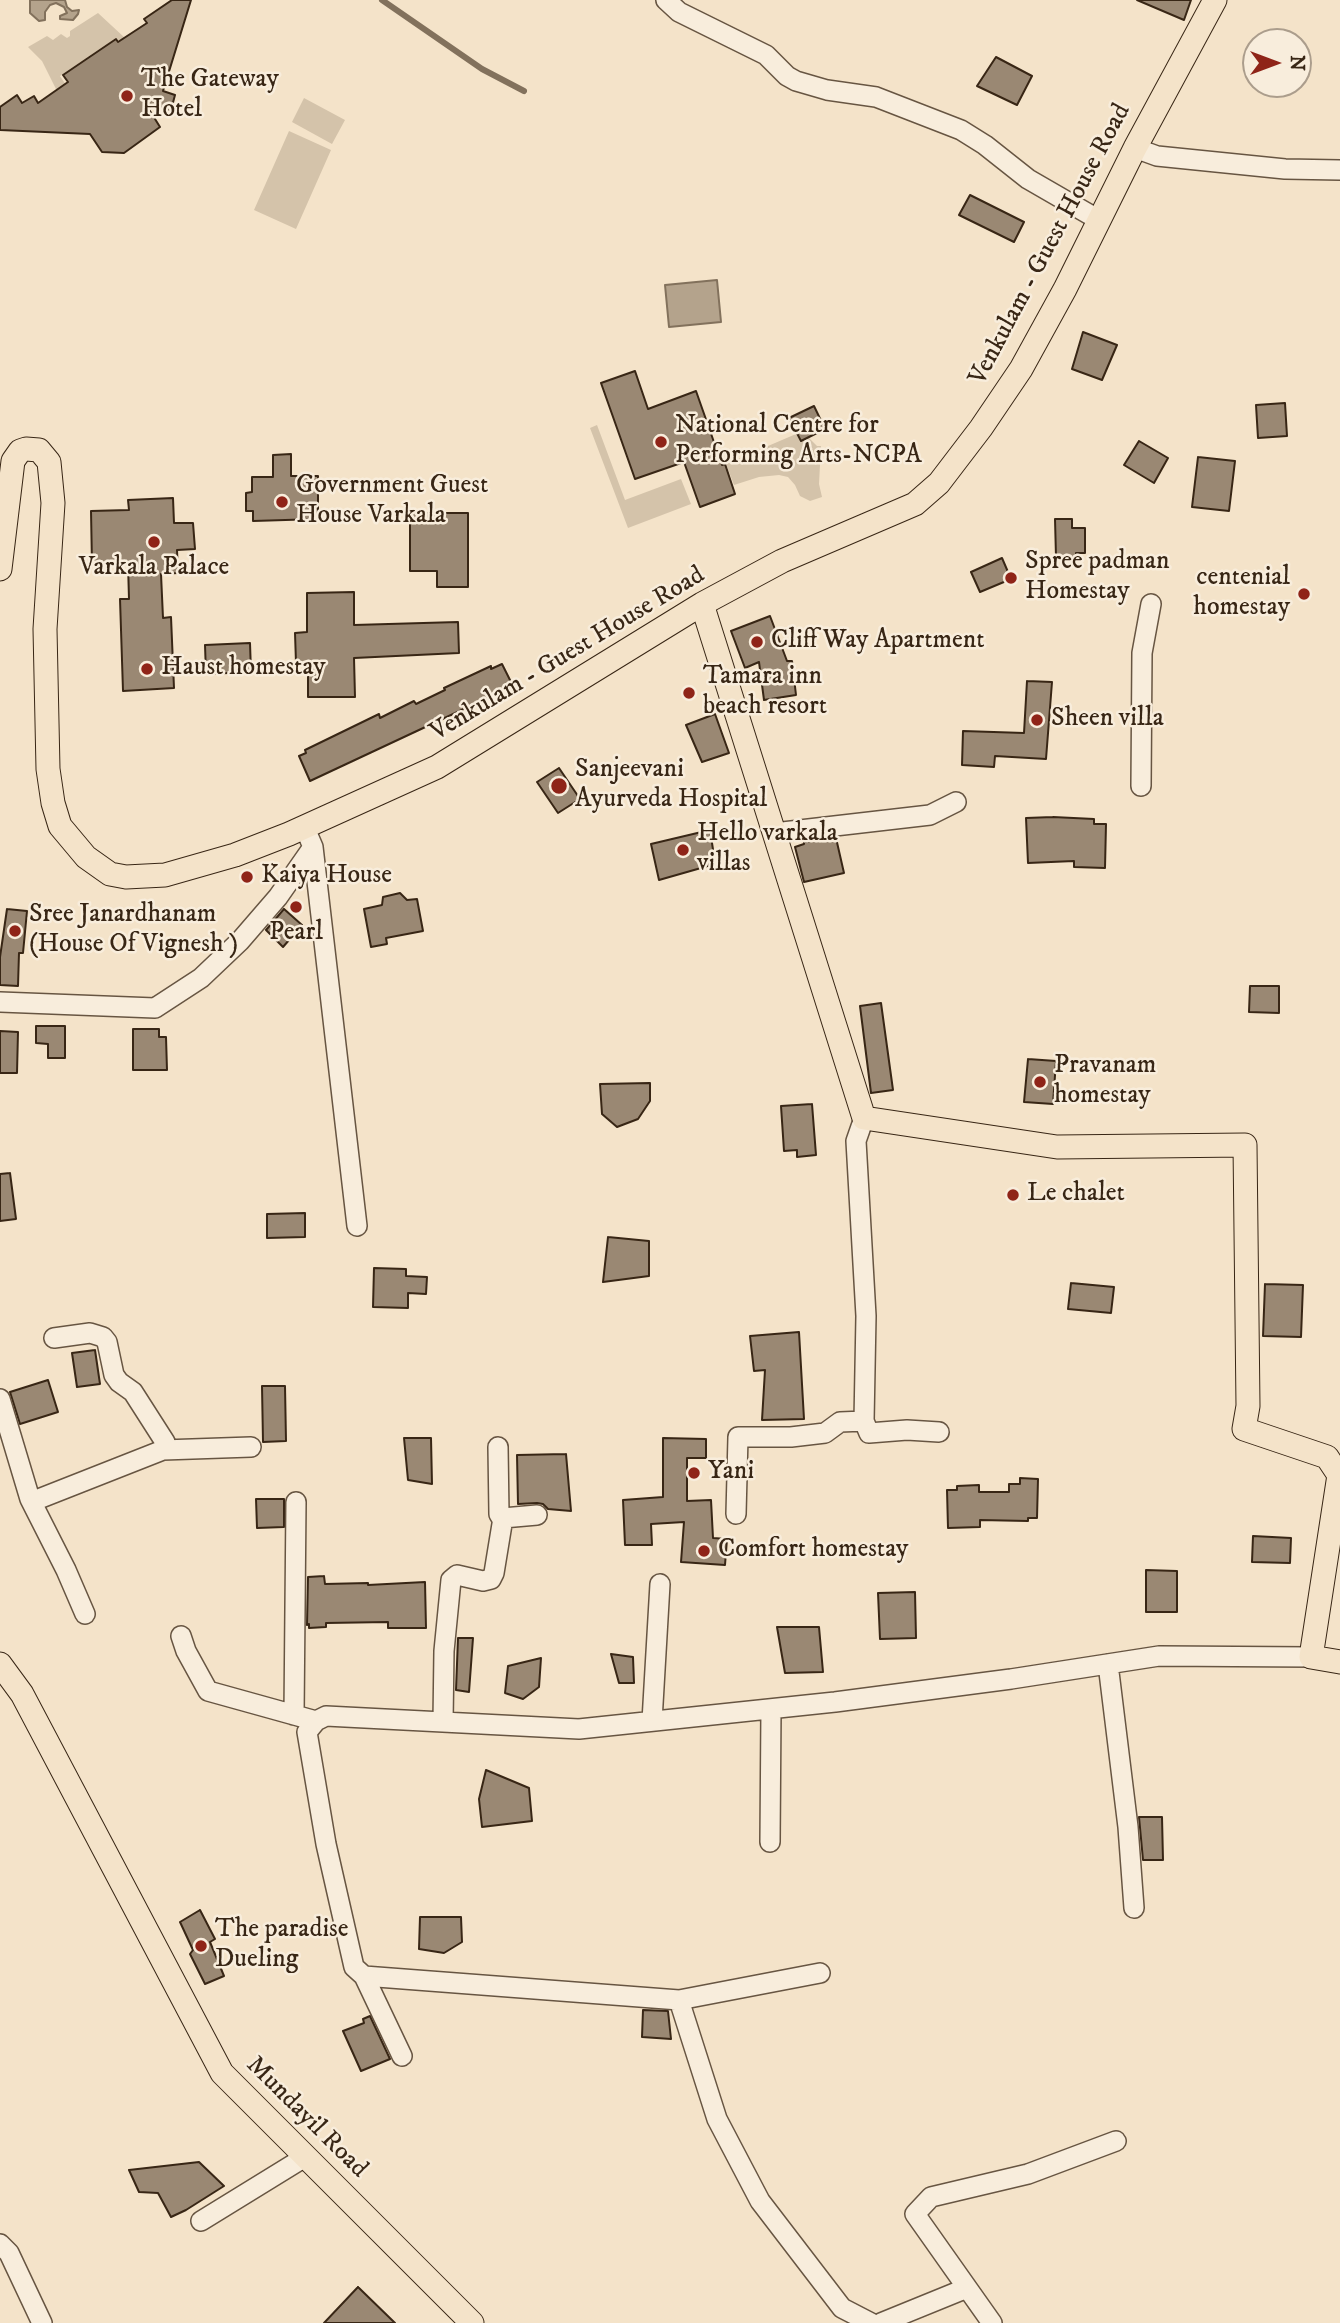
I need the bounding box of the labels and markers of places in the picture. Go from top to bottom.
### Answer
place label: The Gateway Hotel [141,65,279,126]
marker: The Gateway Hotel [119,88,135,104]
place label: National Centre for Performing Arts-NCPA [675,411,922,472]
marker: National Centre for Performing Arts-NCPA [653,434,669,450]
place label: Government Guest House Varkala [296,471,488,532]
marker: Government Guest House Varkala [274,494,290,510]
marker: Varkala Palace [146,534,162,550]
place label: Spree padman Homestay [1025,547,1170,608]
place label: Varkala Palace [79,553,229,585]
place label: centenial homestay [1193,563,1290,624]
marker: Spree padman Homestay [1003,570,1019,586]
marker: centenial homestay [1296,586,1312,602]
place label: Cliff Way Apartment [771,626,985,658]
marker: Cliff Way Apartment [749,634,765,650]
place label: Haust homestay [161,653,326,685]
marker: Haust homestay [139,661,155,677]
place label: Tamara inn beach resort [703,662,827,724]
marker: Tamara inn beach resort [681,685,697,701]
place label: Sheen villa [1051,704,1164,736]
marker: Sheen villa [1029,712,1045,728]
place label: Sanjeevani Ayurveda Hospital [575,755,767,816]
marker: Sanjeevani Ayurveda Hospital [549,776,569,796]
place label: Hello varkala villas [697,819,838,880]
marker: Hello varkala villas [675,842,691,858]
place label: Kaiya House [261,861,392,893]
marker: Kaiya House [239,869,255,885]
marker: Pearl [288,899,304,915]
place label: Sree Janardhanam (House Of Vignesh ) [29,900,238,962]
place label: Pearl [269,918,323,950]
marker: Sree Janardhanam (House Of Vignesh ) [7,923,23,939]
place label: Pravanam homestay [1054,1051,1156,1112]
marker: Pravanam homestay [1032,1074,1048,1090]
place label: Le chalet [1027,1179,1125,1211]
marker: Le chalet [1005,1187,1021,1203]
place label: Yani [708,1457,754,1489]
marker: Yani [686,1465,702,1481]
place label: Comfort homestay [718,1535,908,1567]
marker: Comfort homestay [696,1543,712,1559]
place label: The paradise Dueling [215,1915,349,1976]
marker: The paradise Dueling [193,1938,209,1954]

